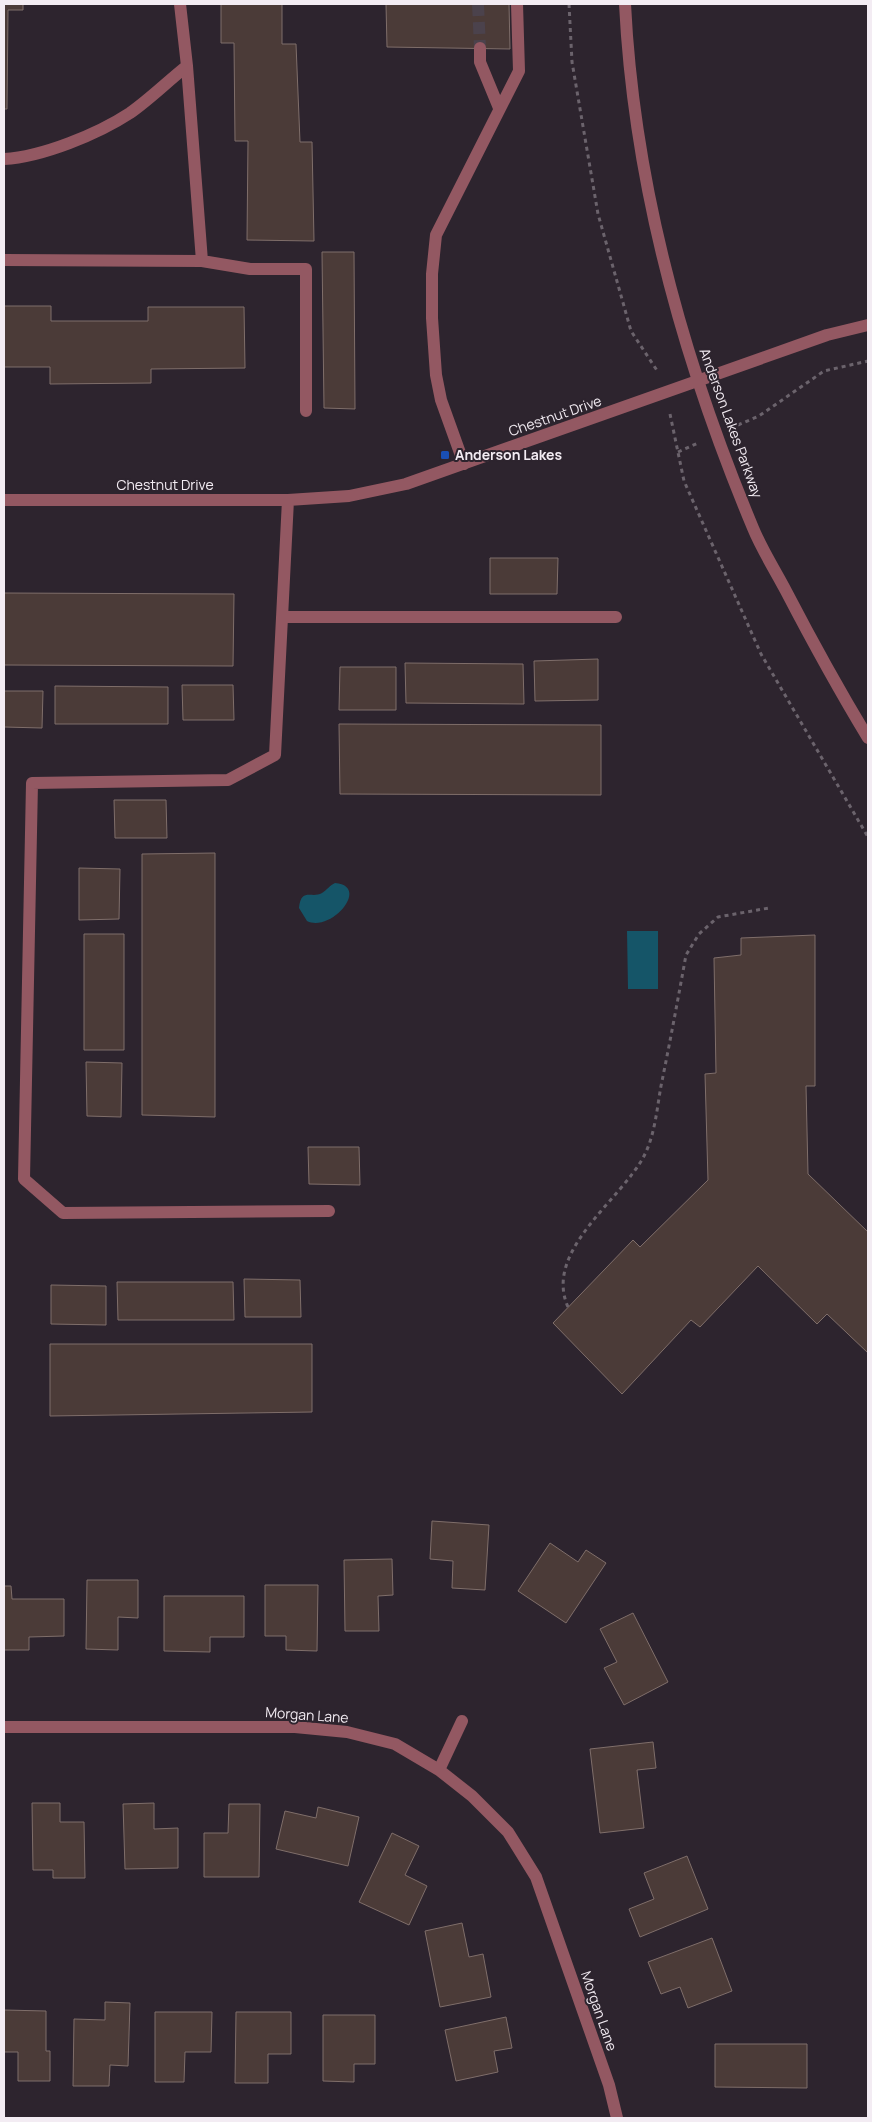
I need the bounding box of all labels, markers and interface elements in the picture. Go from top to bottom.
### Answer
street label: Anderson Lakes Parkway [695,345,768,501]
street label: Chestnut Drive [506,391,604,440]
place label: Anderson Lakes [455,445,563,464]
marker: Anderson Lakes [439,449,451,461]
street label: Chestnut Drive [116,475,214,494]
street label: Morgan Lane [265,1702,349,1727]
street label: Morgan Lane [577,1968,622,2053]

